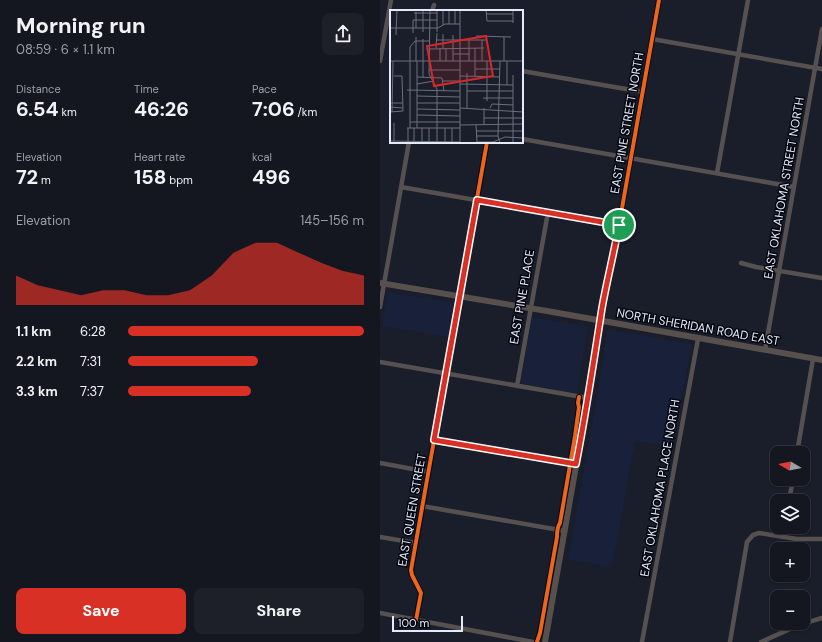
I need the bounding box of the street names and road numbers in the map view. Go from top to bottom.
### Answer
street label: EAST PINE STREET NORTH [607,51,647,195]
street label: EAST OKLAHOMA STREET NORTH [760,96,808,280]
street label: EAST PINE PLACE [506,248,538,345]
street label: NORTH SHERIDAN ROAD EAST [615,305,781,349]
street label: EAST OKLAHOMA PLACE NORTH [637,398,683,578]
street label: EAST QUEEN STREET [394,452,430,568]

